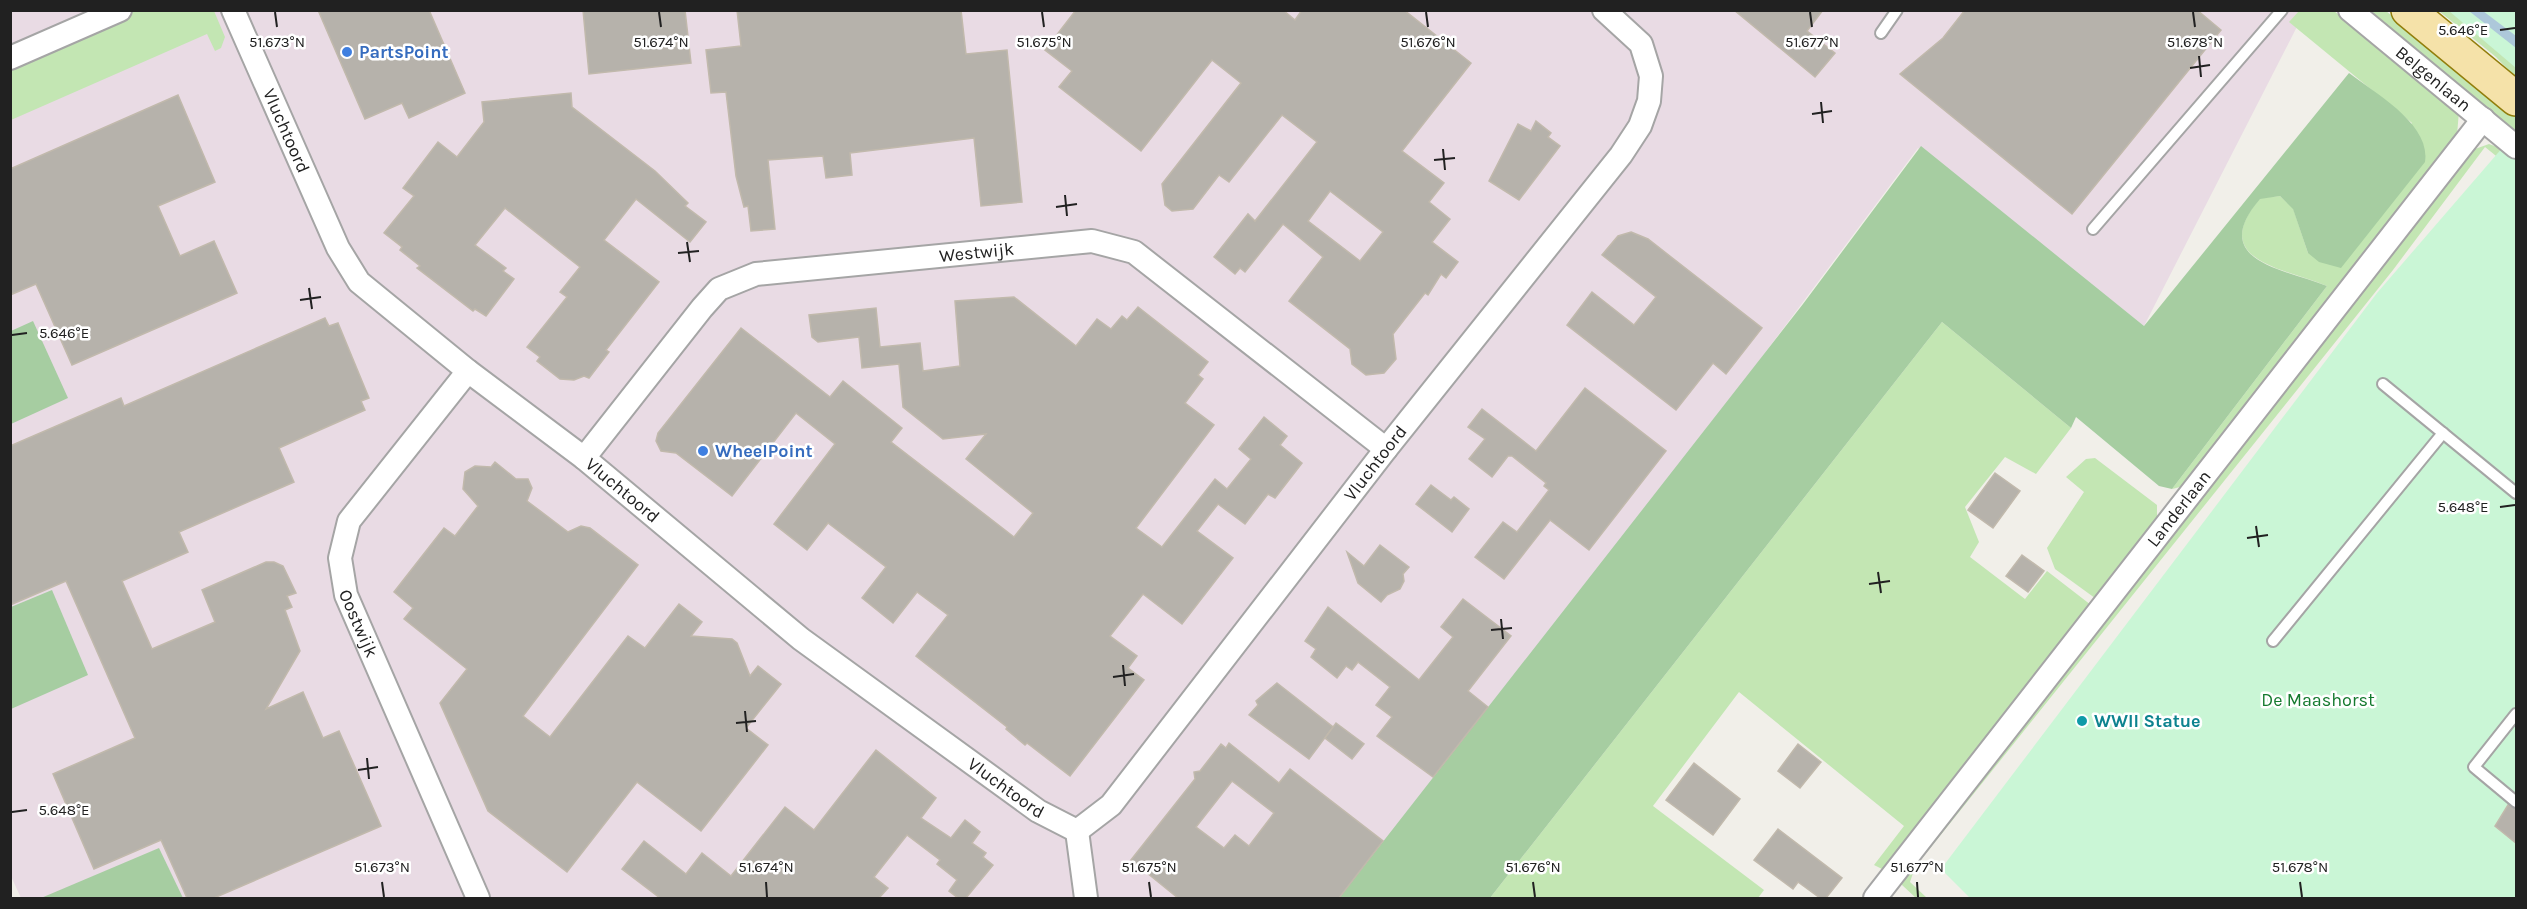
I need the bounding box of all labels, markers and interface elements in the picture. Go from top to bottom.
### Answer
text: 5.646°E [2438,21,2488,39]
text: 51.673°N [249,33,305,51]
text: 51.674°N [633,33,689,51]
text: 51.675°N [1016,33,1072,51]
text: 51.676°N [1400,33,1456,51]
text: 51.677°N [1785,33,1839,51]
text: 51.678°N [2167,33,2223,51]
place label: PartsPoint [359,41,449,63]
street label: Belgenlaan [2391,41,2476,116]
marker: PartsPoint [340,45,354,59]
street label: Vluchtoord [258,85,314,176]
street label: Westwijk [938,238,1015,267]
text: 5.646°E [39,324,89,342]
street label: Vluchtoord [1339,421,1412,505]
place label: WheelPoint [715,440,813,462]
marker: WheelPoint [696,444,710,458]
street label: Vluchtoord [581,453,664,527]
street label: Landerlaan [2142,466,2216,551]
text: 5.648°E [2438,498,2488,516]
street label: Oostwijk [334,586,383,661]
park label: De Maashorst [2261,689,2375,711]
place label: WWII Statue [2094,710,2201,732]
marker: WWII Statue [2075,714,2089,728]
street label: Vluchtoord [963,753,1048,823]
text: 5.648°E [39,801,89,819]
text: 51.673°N [354,858,410,876]
text: 51.674°N [738,858,794,876]
text: 51.675°N [1121,858,1177,876]
text: 51.676°N [1505,858,1561,876]
text: 51.677°N [1890,858,1944,876]
text: 51.678°N [2272,858,2328,876]

